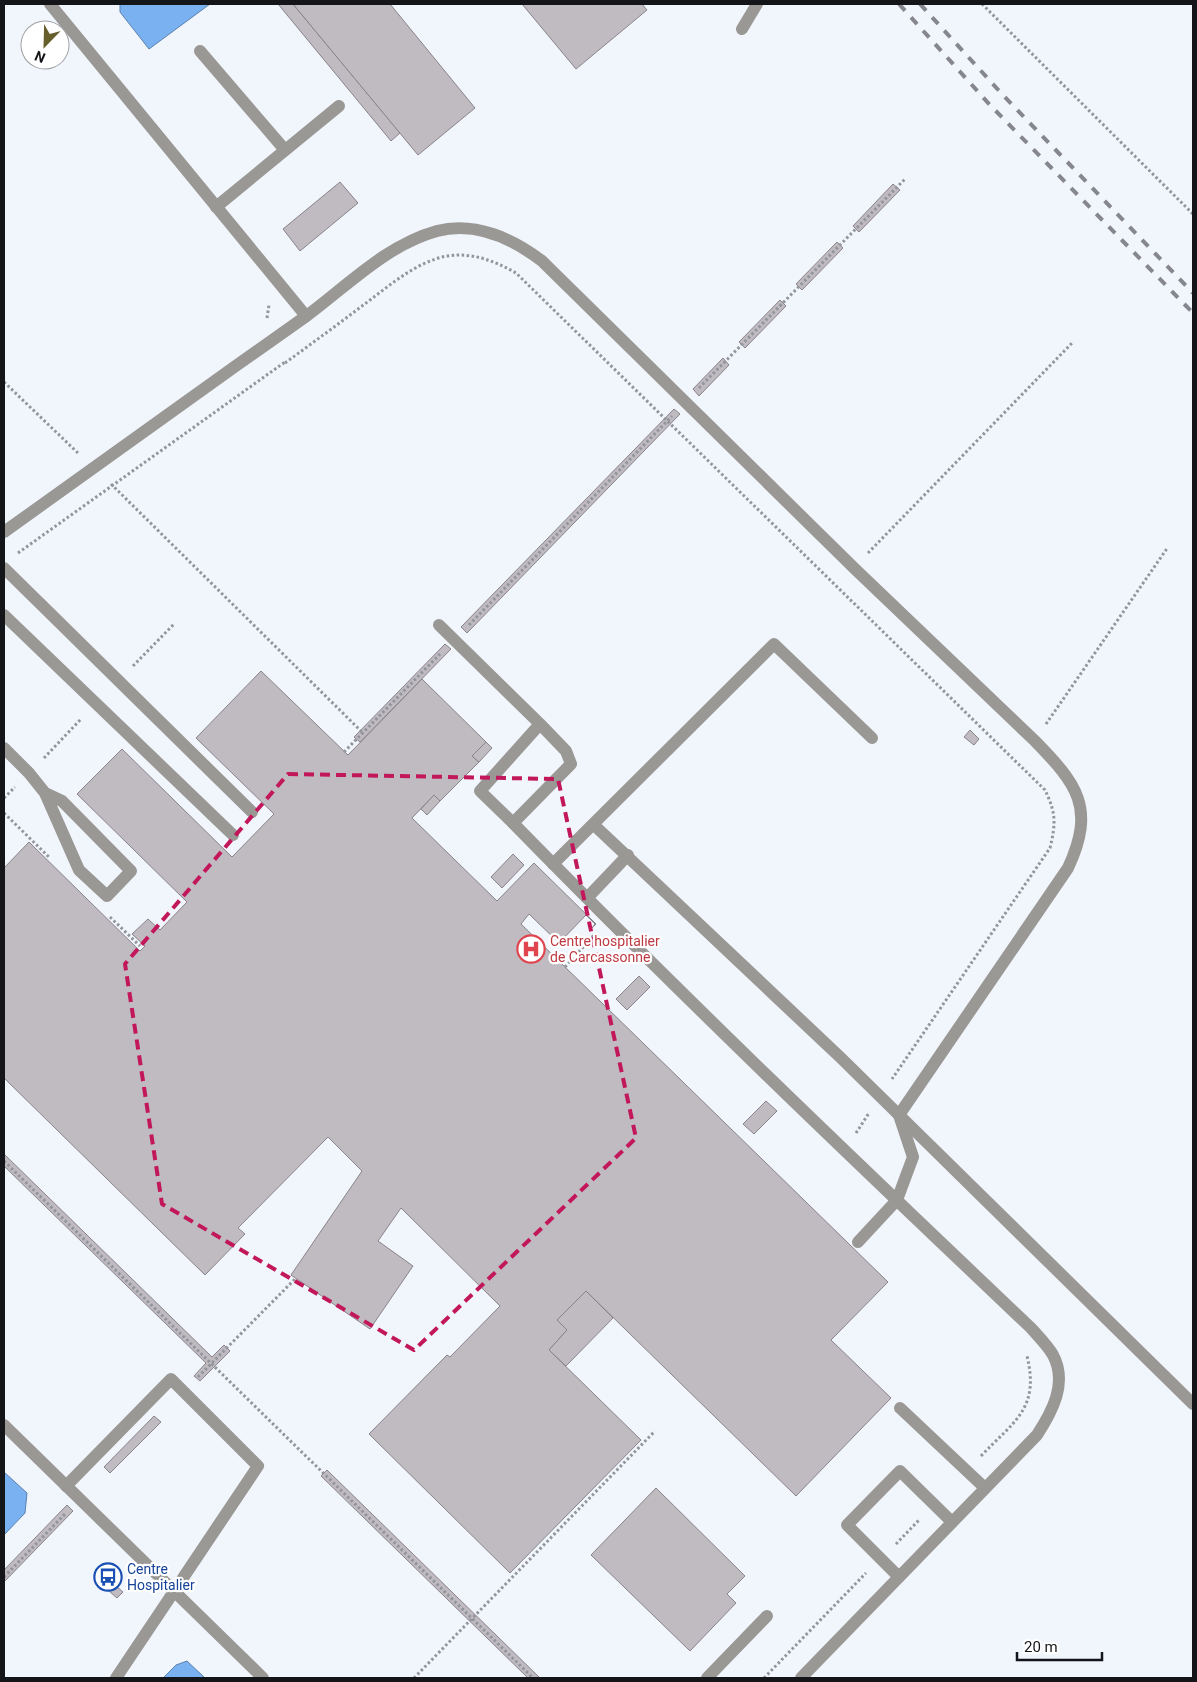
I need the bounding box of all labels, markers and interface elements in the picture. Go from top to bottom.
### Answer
north arrow [20,20,70,70]
text: N [32,48,48,66]
place label: Centre hospitalier de Carcassonne [550,933,660,965]
hospital icon: Centre hospitalier de Carcassonne [516,934,546,964]
place label: Centre Hospitalier [127,1561,195,1593]
bus stop icon: Centre Hospitalier [93,1562,123,1592]
scale bar [1017,1630,1102,1662]
text: 20 m [1024,1638,1058,1656]

